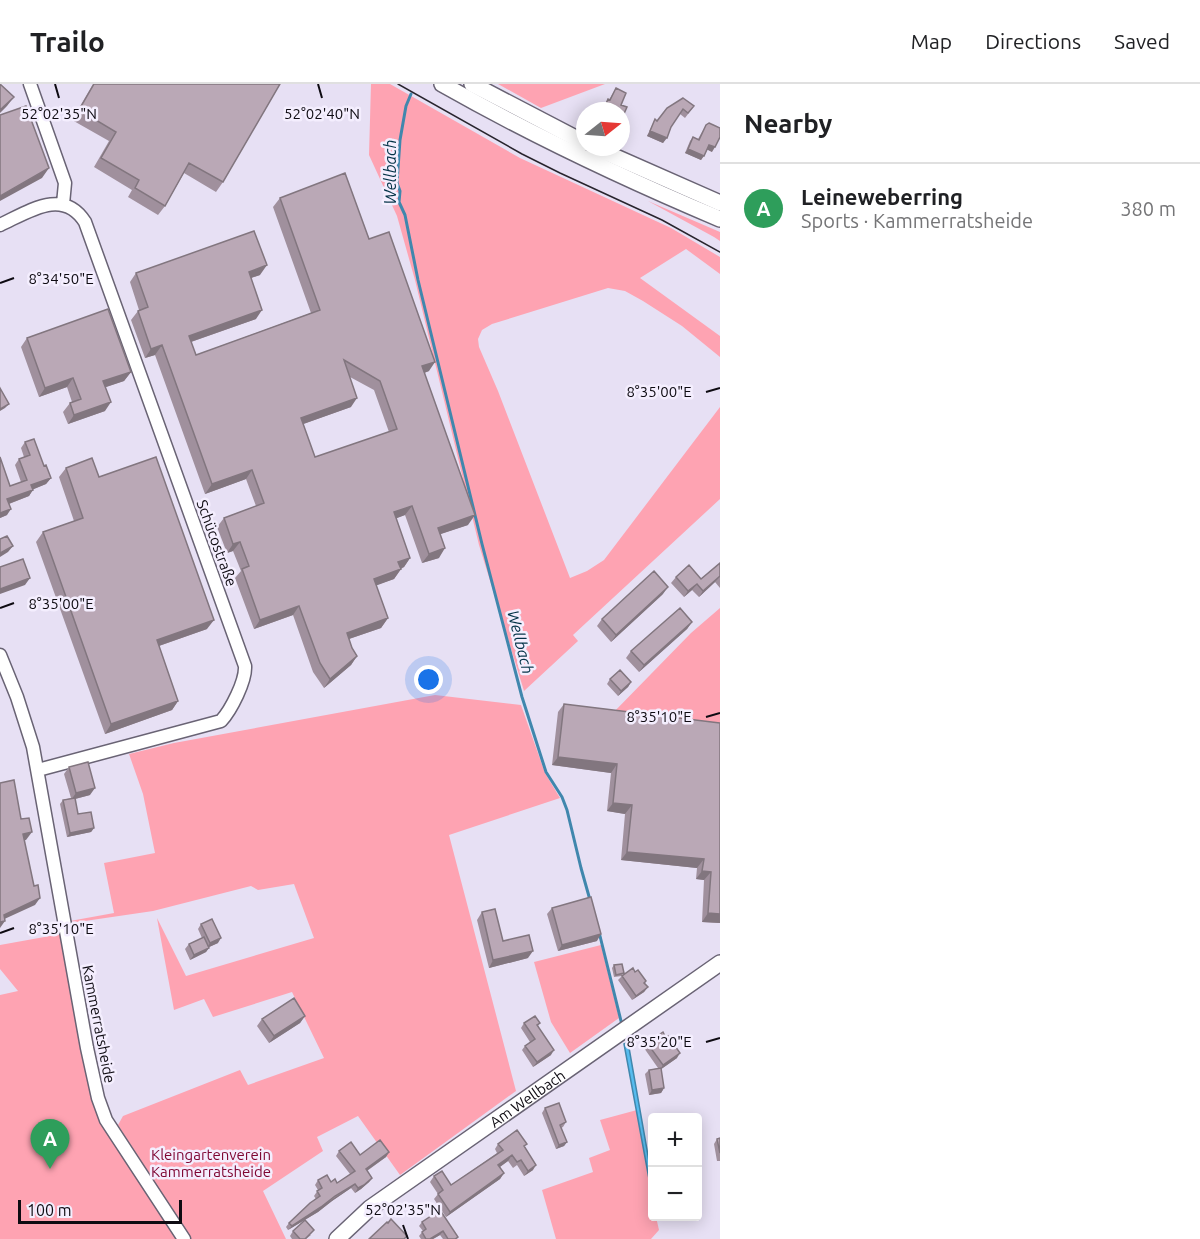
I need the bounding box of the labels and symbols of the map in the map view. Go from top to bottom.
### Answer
north arrow [576,102,630,156]
text: 52°02'35"N [21,105,97,122]
text: 52°02'40"N [284,105,360,122]
water label: Wellbach [381,140,399,204]
text: 8°34'50"E [28,270,94,287]
text: 8°35'00"E [626,383,692,400]
street label: Schücostraße [193,497,241,589]
text: 8°35'00"E [28,595,94,612]
water label: Wellbach [504,608,538,676]
your location [414,665,443,694]
text: 8°35'10"E [626,708,692,725]
text: 8°35'10"E [28,920,94,937]
street label: Kammerratsheide [79,963,119,1085]
text: 8°35'20"E [626,1033,692,1050]
street label: Am Wellbach [486,1066,568,1130]
pin: A [31,1120,70,1169]
park label: Kleingartenverein Kammerratsheide [151,1146,271,1180]
scale bar [18,1197,182,1224]
text: 52°02'35"N [365,1201,441,1218]

